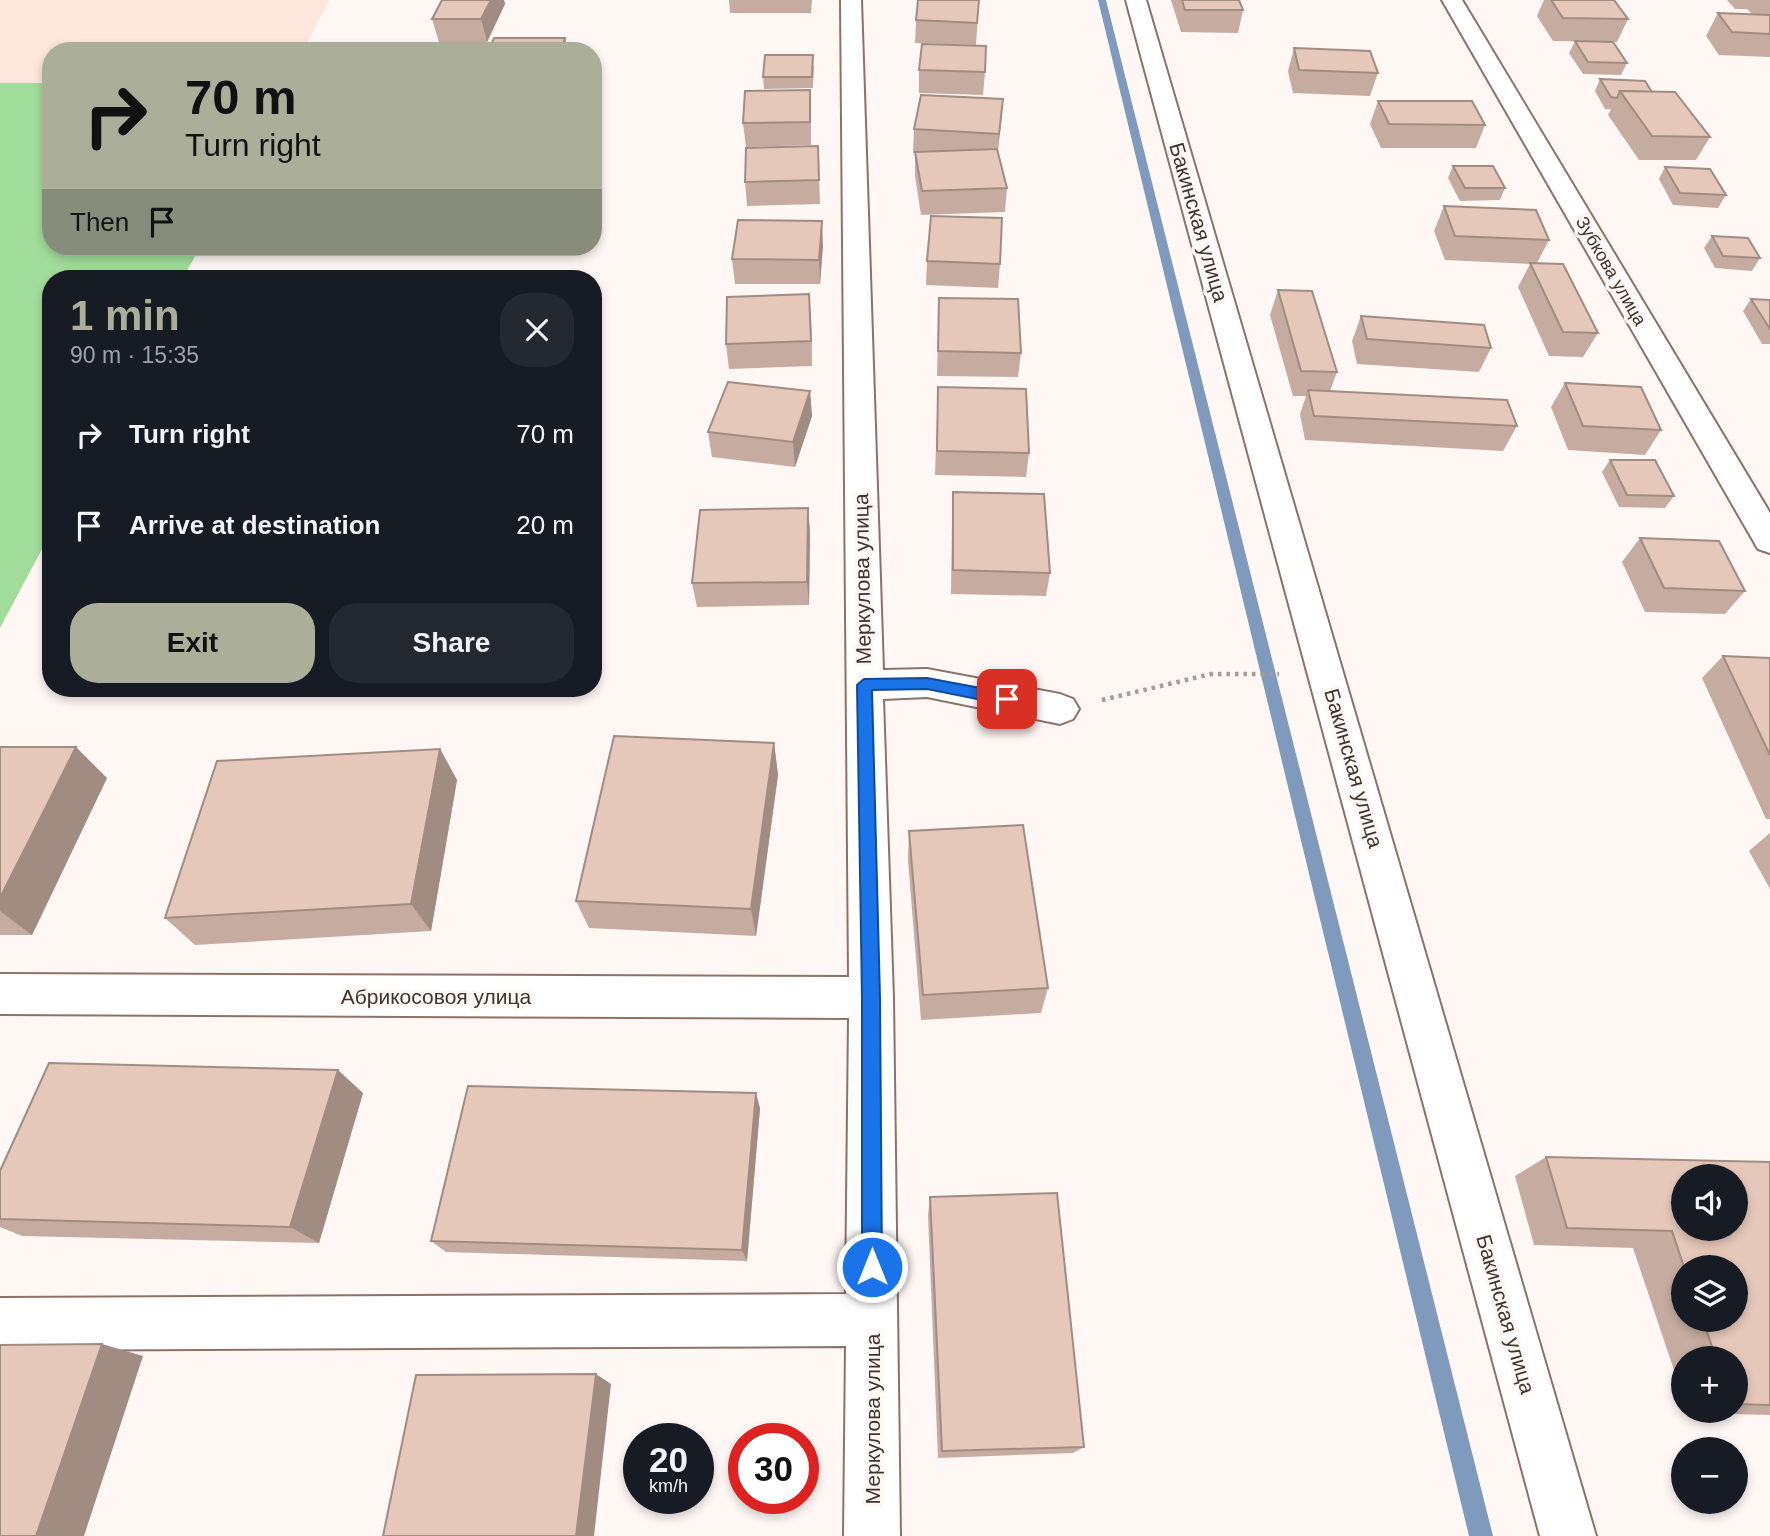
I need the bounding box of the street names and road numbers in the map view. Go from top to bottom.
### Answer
street label: Бакинская улица [1165,140,1233,305]
street label: Зубкова улица [1572,213,1651,330]
street label: Меркулова улица [849,493,875,665]
street label: Бакинская улица [1320,686,1388,851]
street label: Абрикосовоя улица [341,985,532,1008]
street label: Бакинская улица [1472,1232,1540,1397]
street label: Меркулова улица [861,1333,884,1504]

